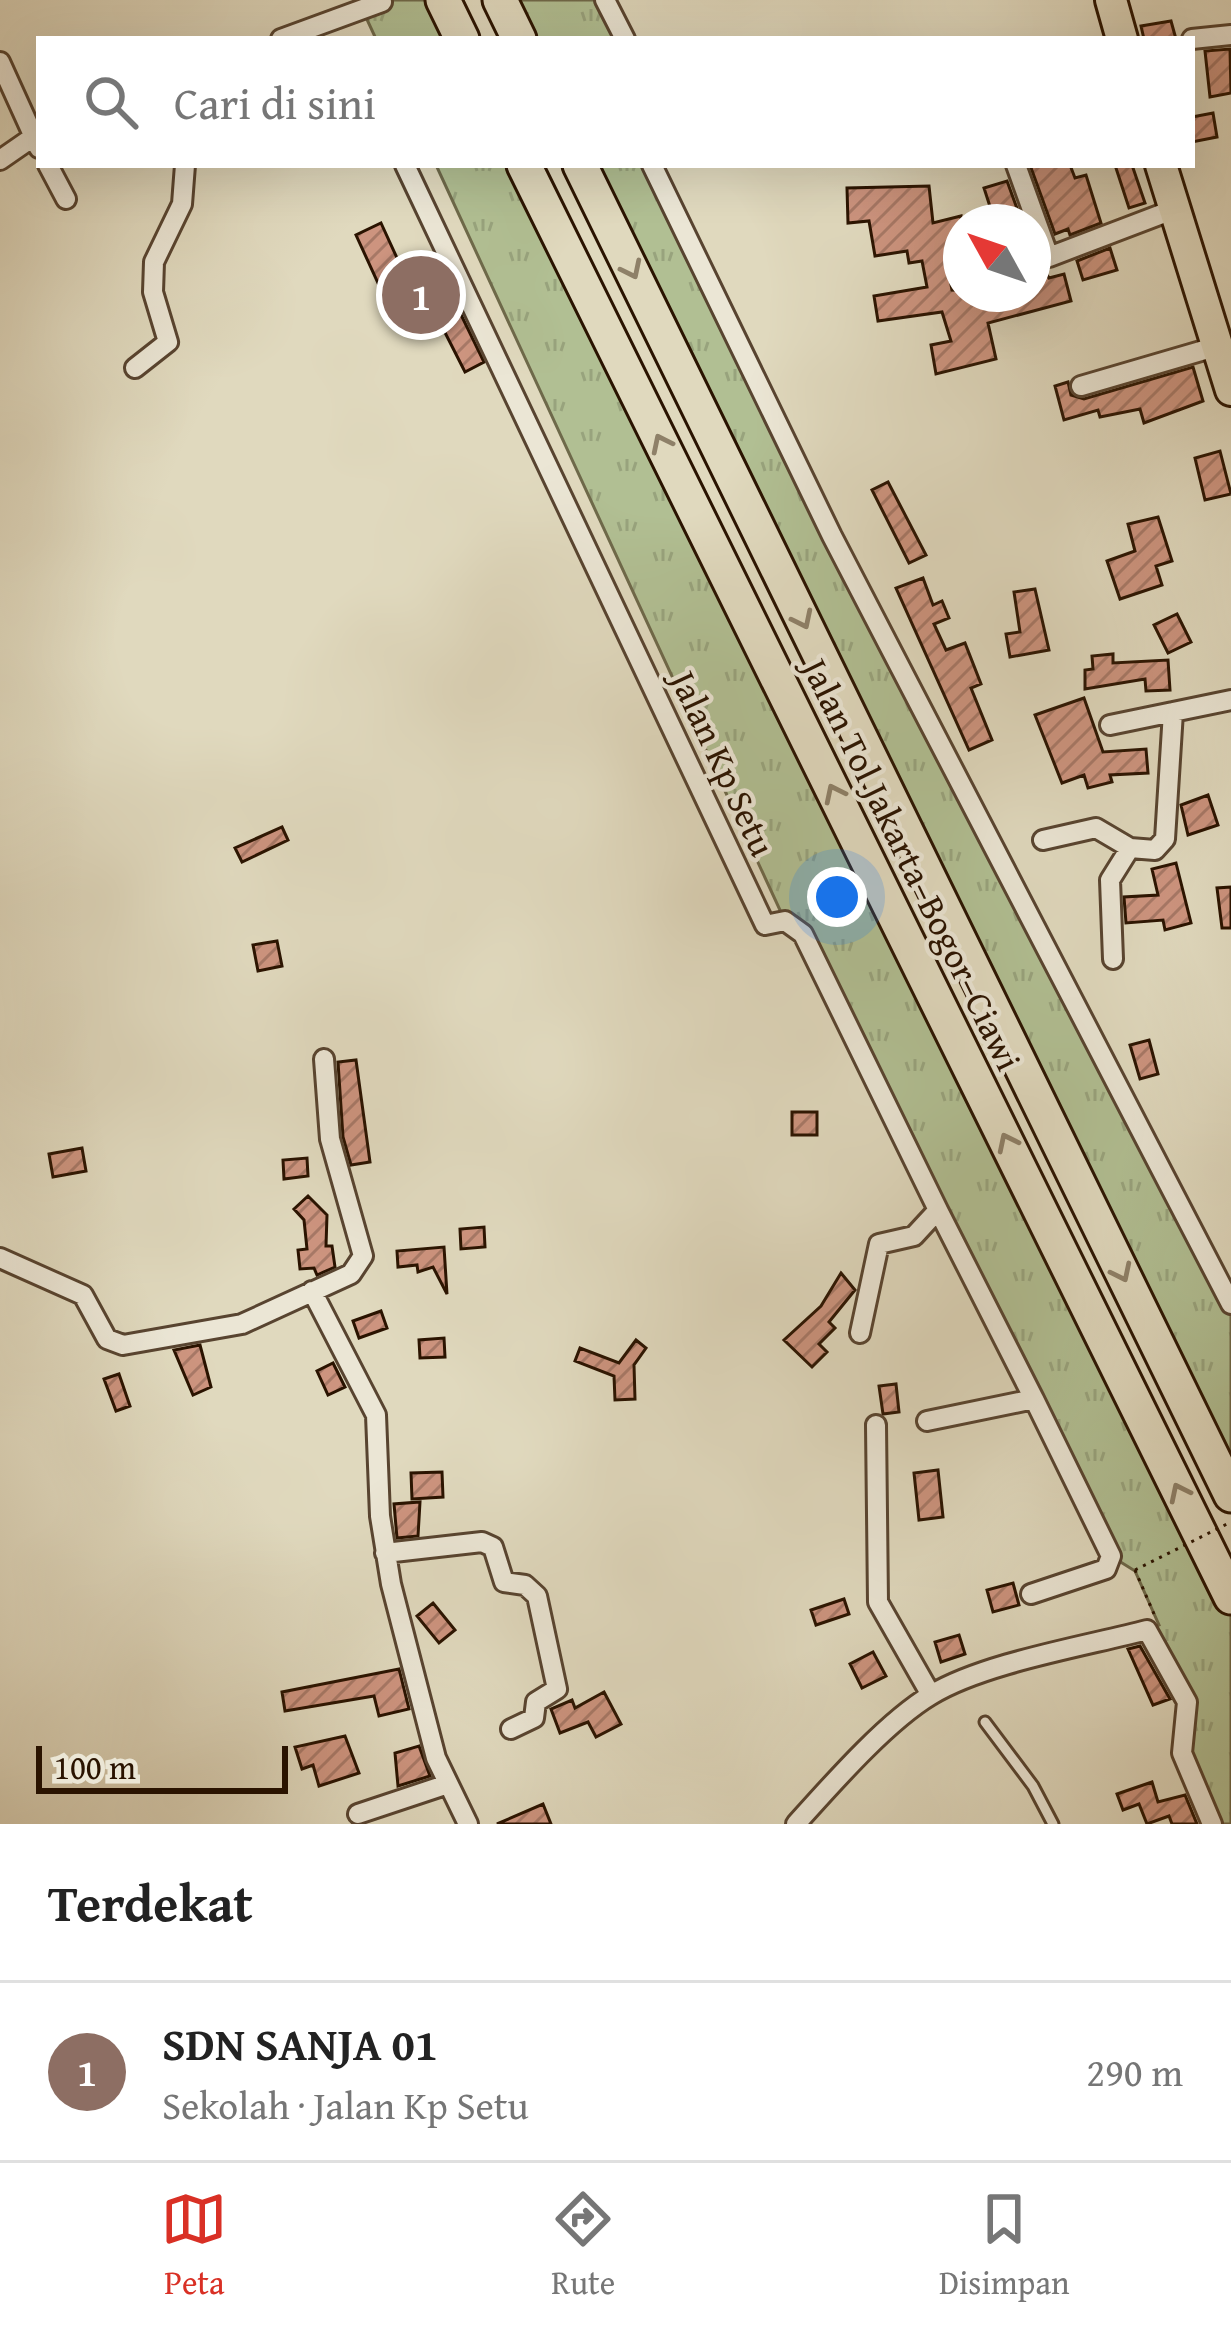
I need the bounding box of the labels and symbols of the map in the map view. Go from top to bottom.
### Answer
north arrow [943,204,1051,312]
pin: 1 [382,250,460,340]
one-way arrow [618,258,641,279]
one-way arrow [652,434,676,455]
one-way arrow [789,608,812,630]
street label: Jalan Tol Jakarta–Bogor–Ciawi [788,645,1036,1079]
street label: Jalan Kp Setu [656,658,790,865]
one-way arrow [825,783,848,805]
your location [807,867,867,927]
one-way arrow [997,1133,1021,1154]
one-way arrow [1108,1260,1131,1282]
one-way arrow [1170,1483,1193,1504]
scale bar [36,1740,288,1793]

